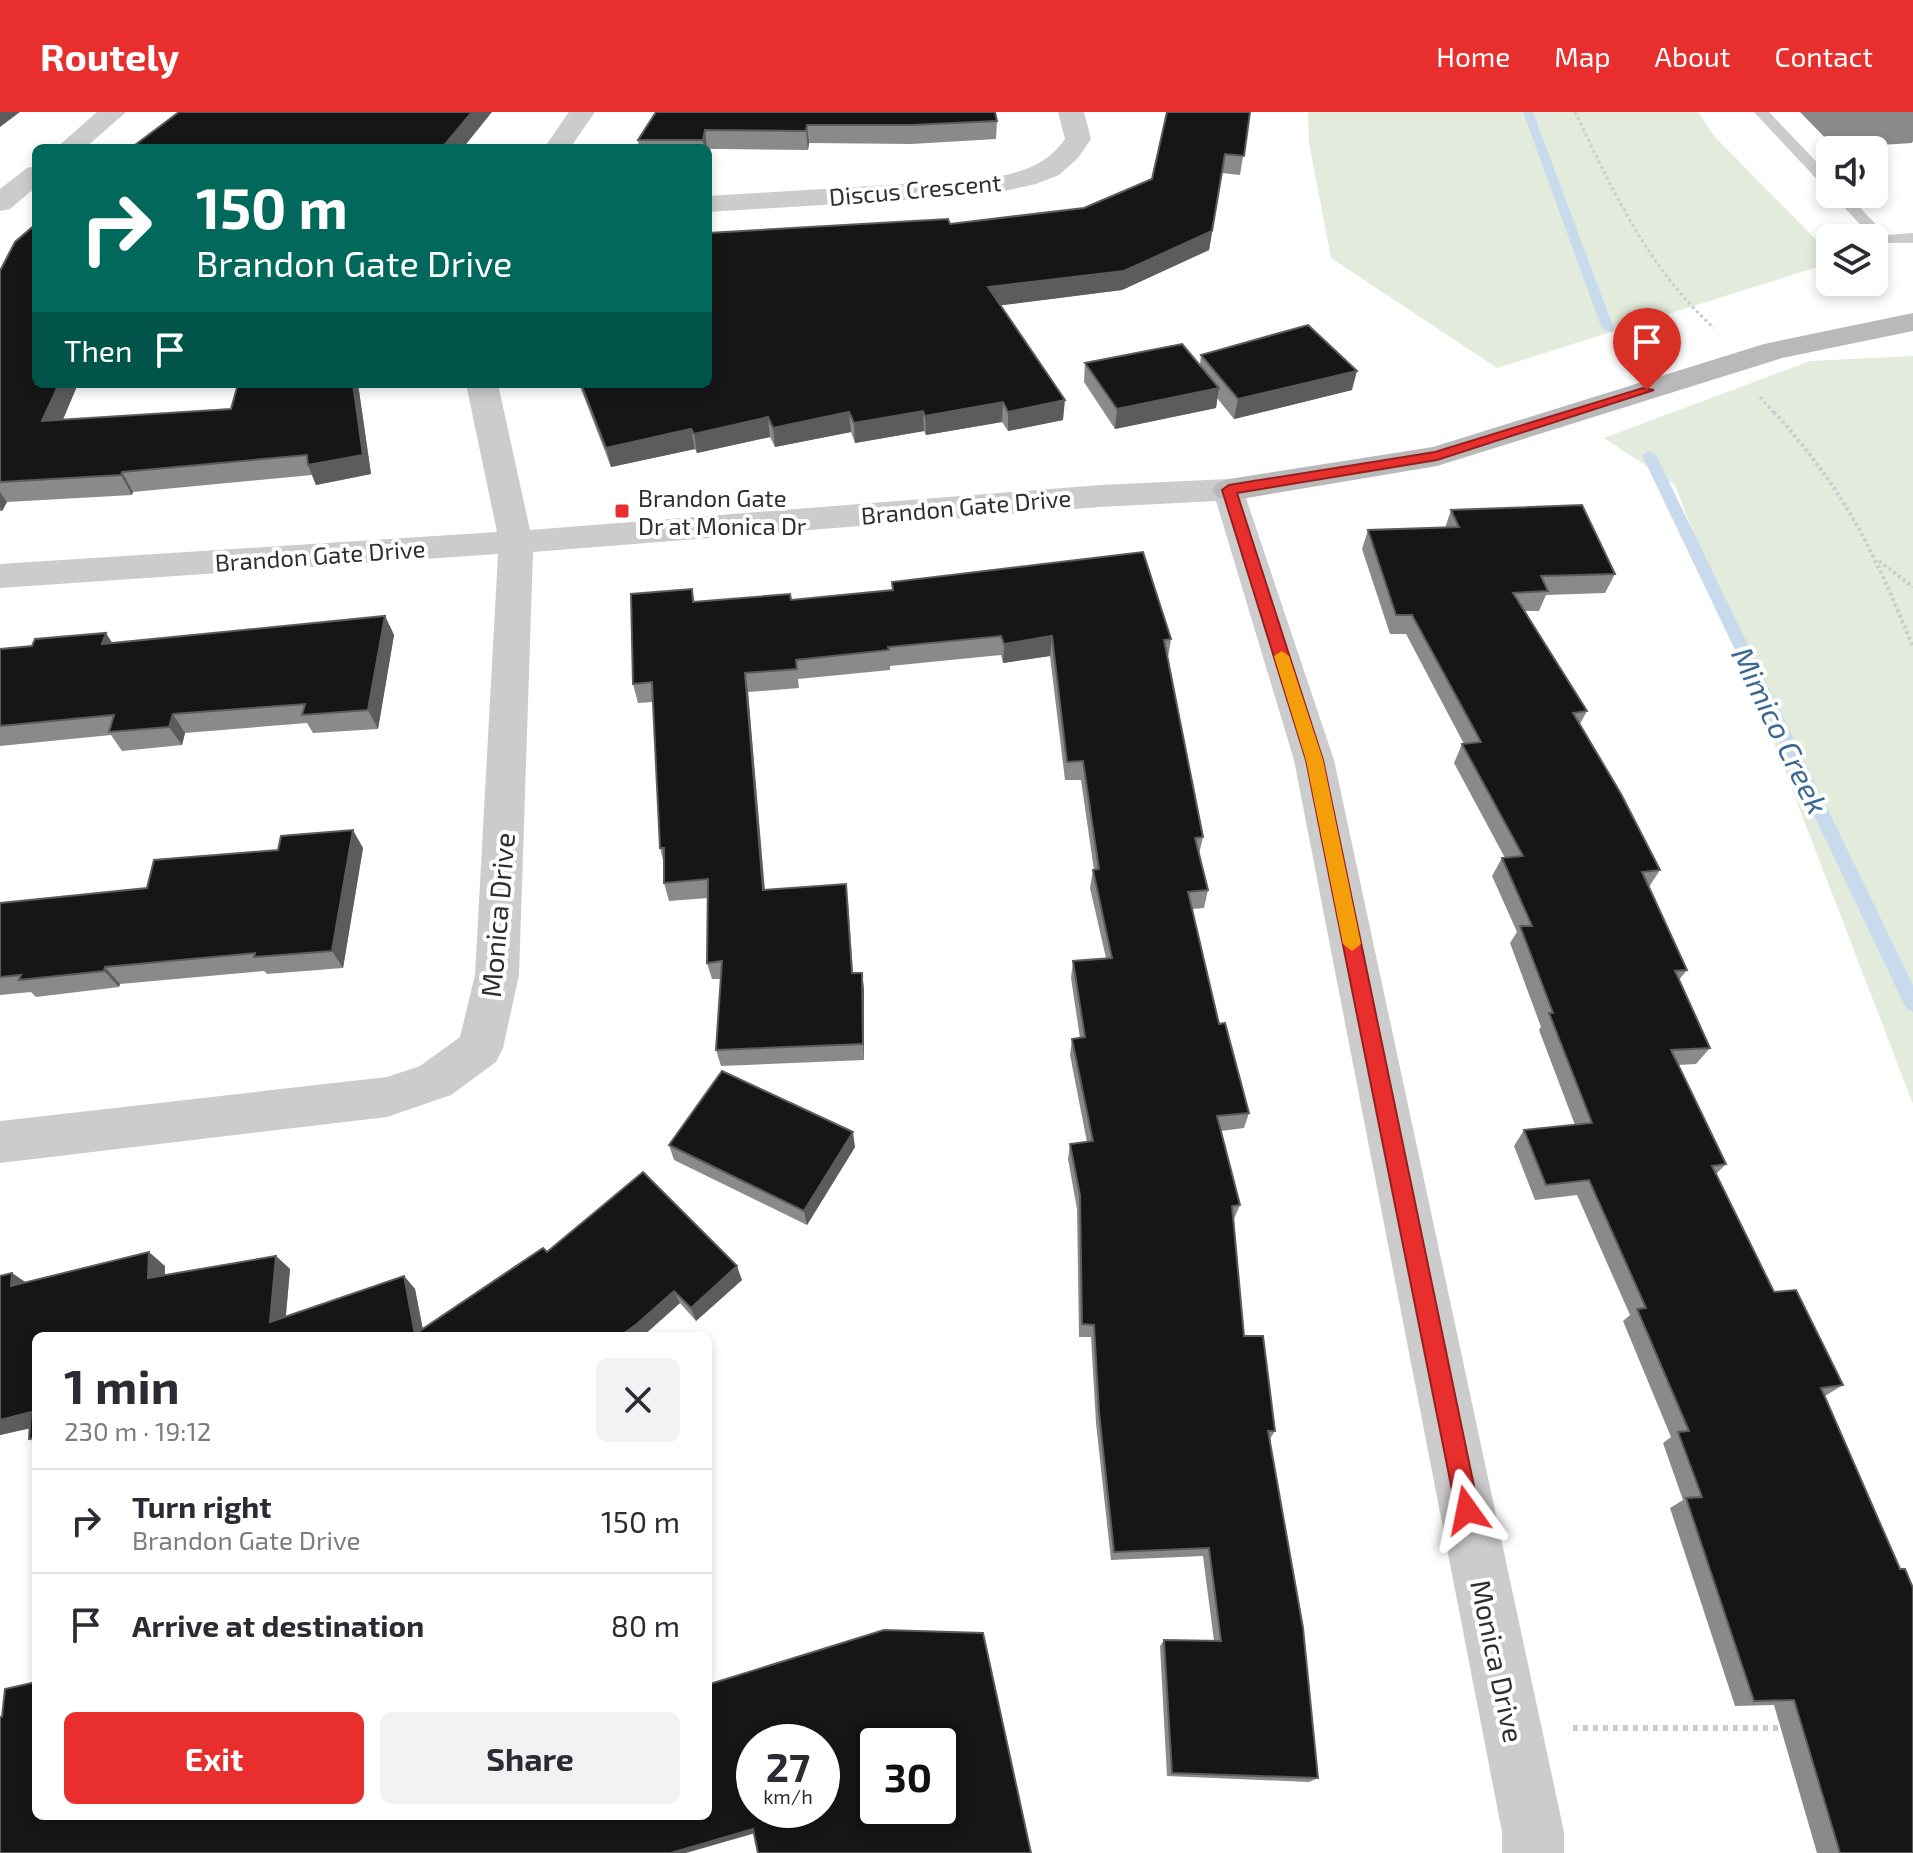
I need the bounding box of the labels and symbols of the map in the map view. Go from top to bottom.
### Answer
street label: Discus Crescent [828,167,1002,211]
pin [1613,308,1681,390]
street label: Brandon Gate Drive [860,482,1072,530]
place label: Brandon Gate Dr at Monica Dr [638,483,807,540]
marker: Brandon Gate Dr at Monica Dr [613,502,631,520]
street label: Brandon Gate Drive [214,533,426,577]
water label: Mimico Creek [1725,641,1837,819]
street label: Monica Drive [473,831,521,999]
position arrow [1425,1468,1509,1552]
street label: Monica Drive [1464,1577,1532,1745]
speed limit sign: 30 [856,1724,960,1828]

